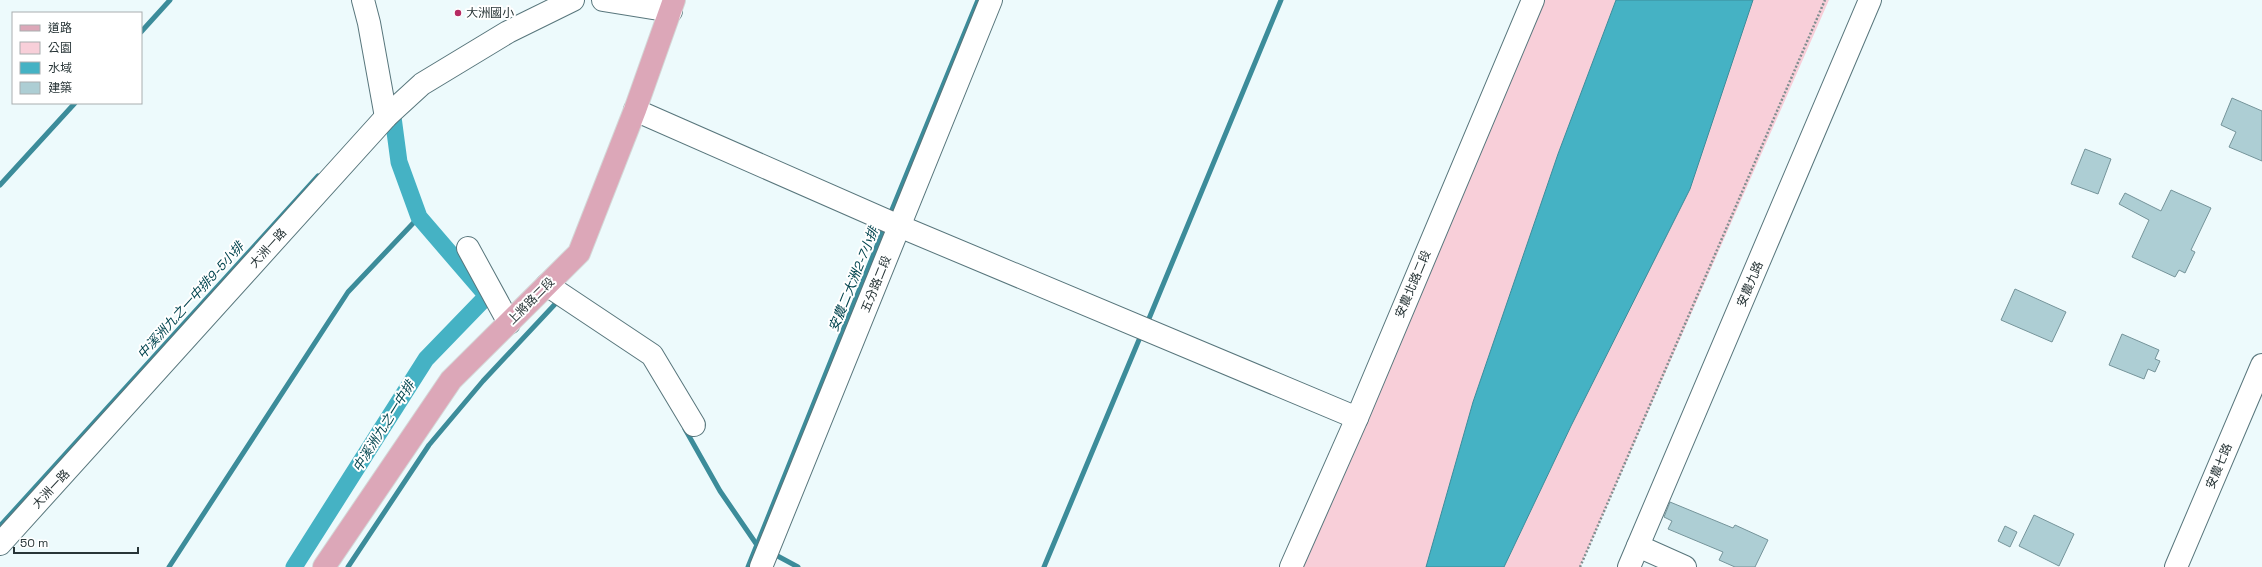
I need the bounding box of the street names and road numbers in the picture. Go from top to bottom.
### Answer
street label: 大洲一路 [246,225,290,271]
street label: 安農北路二段 [1392,248,1434,320]
street label: 五分路二段 [857,253,895,315]
street label: 安農九路 [1733,259,1767,309]
street label: 上將路二段 [504,274,558,328]
street label: 安農七路 [2202,441,2236,491]
street label: 大洲一路 [29,466,73,512]

